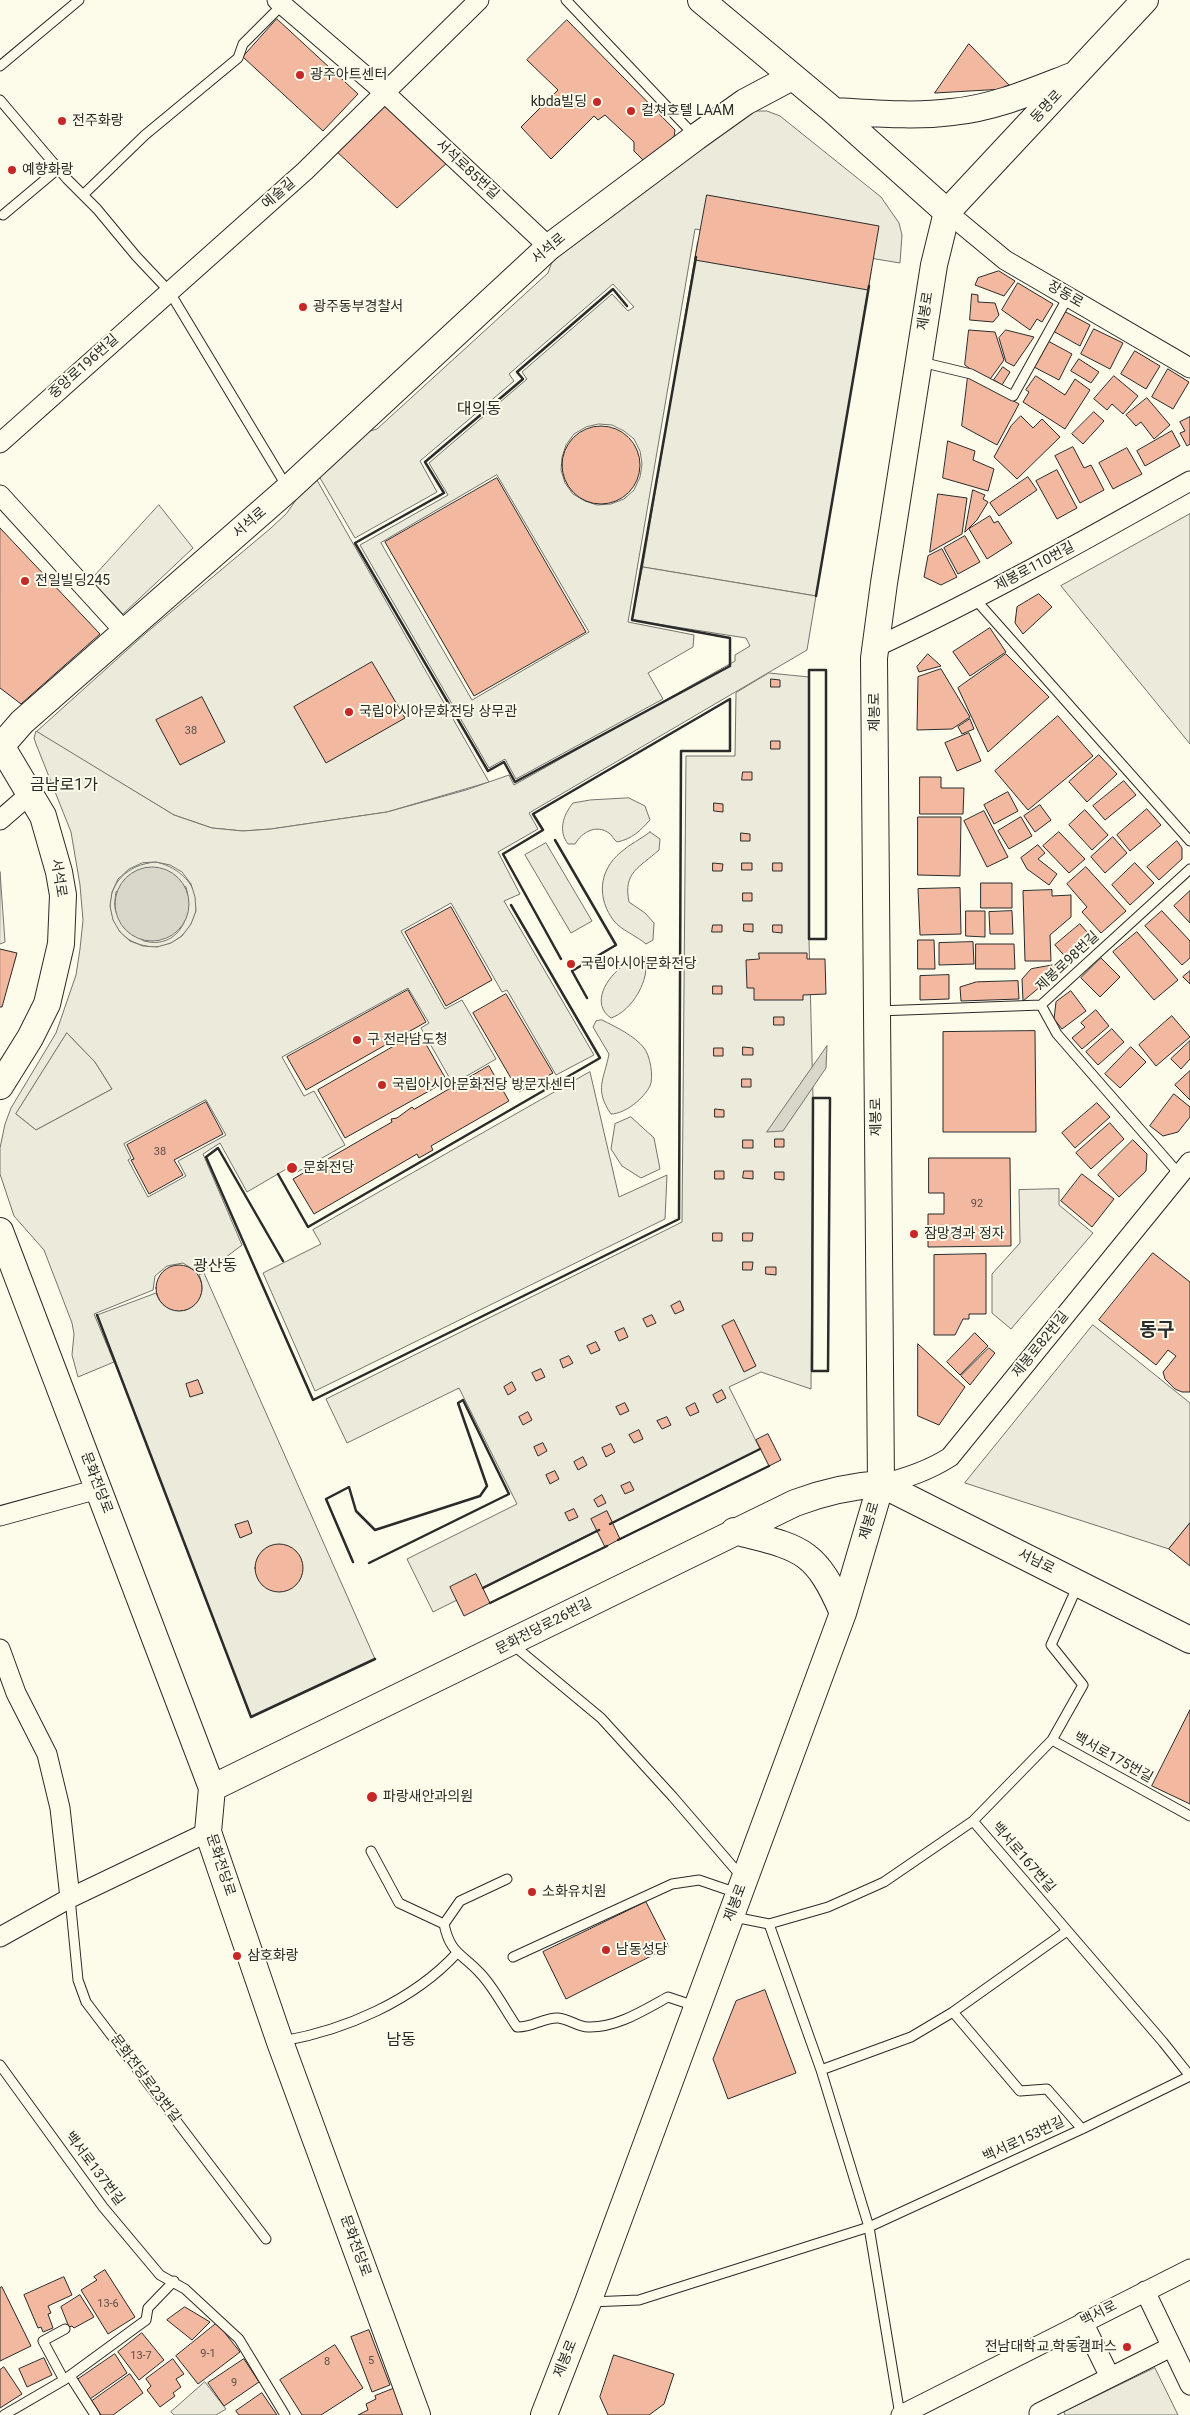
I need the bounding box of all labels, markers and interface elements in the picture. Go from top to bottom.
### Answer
place label: 광주아트센터 [310,67,387,83]
marker: 광주아트센터 [294,69,306,81]
street label: 동명로 [1028,87,1066,127]
place label: kbda빌딩 [531,94,587,110]
marker: kbda빌딩 [591,96,603,108]
place label: 컬쳐호텔 LAAM [641,103,734,119]
marker: 컬쳐호텔 LAAM [625,105,637,117]
place label: 전주화랑 [72,113,124,129]
marker: 전주화랑 [56,115,68,127]
street label: 서석로85번길 [432,137,502,203]
place label: 예향화랑 [22,162,74,178]
marker: 예향화랑 [6,164,18,176]
street label: 예술길 [259,175,299,213]
street label: 서석로 [529,230,569,268]
street label: 장동로 [1044,278,1086,312]
street label: 제봉로 [915,291,937,331]
place label: 광주동부경찰서 [313,299,403,315]
marker: 광주동부경찰서 [297,301,309,313]
street label: 중앙로196번길 [46,331,122,403]
district label: 대의동 [457,400,501,420]
street label: 서석로 [230,504,270,542]
street label: 제봉로110번길 [992,539,1078,595]
place label: 전일빌딩245 [35,573,110,589]
marker: 전일빌딩245 [19,575,31,587]
street label: 제봉로 [867,693,883,731]
place label: 국립아시아문화전당 상무관 [359,704,517,720]
marker: 국립아시아문화전당 상무관 [343,706,355,718]
house number: 38 [185,724,197,738]
district label: 금남로1가 [30,776,98,796]
street label: 서석로 [47,858,69,898]
street label: 제봉로98번길 [1033,929,1103,995]
place label: 국립아시아문화전당 [581,956,697,972]
marker: 국립아시아문화전당 [565,958,577,970]
place label: 구 전라남도청 [367,1032,448,1048]
marker: 구 전라남도청 [351,1034,363,1046]
place label: 국립아시아문화전당 방문자센터 [392,1077,576,1093]
marker: 국립아시아문화전당 방문자센터 [376,1079,388,1091]
street label: 제봉로 [868,1098,886,1136]
house number: 38 [154,1145,166,1159]
place label: 문화전당 [303,1160,355,1176]
marker: 문화전당 [285,1161,299,1175]
house number: 92 [971,1197,983,1211]
place label: 잠망경과 정자 [924,1226,1005,1242]
marker: 잠망경과 정자 [908,1228,920,1240]
district label: 광산동 [193,1257,237,1277]
street label: 제봉로82번길 [1009,1309,1073,1381]
district label: 동구 [1140,1320,1174,1342]
street label: 문화전당로 [77,1450,115,1516]
street label: 제봉로 [857,1500,883,1542]
street label: 서남로 [1015,1546,1057,1578]
street label: 문화전당로26번길 [493,1595,595,1659]
street label: 백서로175번길 [1070,1729,1156,1787]
place label: 파랑새안과의원 [383,1789,473,1805]
marker: 파랑새안과의원 [365,1790,379,1804]
street label: 백서로167번길 [988,1819,1058,1897]
street label: 문화전당로 [202,1832,238,1898]
street label: 제봉로 [721,1882,751,1924]
place label: 소화유치원 [542,1884,606,1900]
marker: 소화유치원 [526,1886,538,1898]
place label: 남동성당 [616,1942,668,1958]
marker: 남동성당 [600,1944,612,1956]
place label: 삼호화랑 [247,1948,299,1964]
marker: 삼호화랑 [231,1950,243,1962]
district label: 남동 [386,2031,416,2051]
street label: 문화전당로23번길 [106,2032,184,2126]
street label: 백서로153번길 [981,2114,1067,2166]
street label: 백서로137번길 [61,2129,127,2209]
street label: 문화전당로 [336,2213,374,2279]
house number: 13-6 [97,2297,119,2311]
street label: 백서로 [1078,2298,1120,2330]
street label: 제봉로 [551,2338,581,2380]
place label: 전남대학교 학동캠퍼스 [985,2339,1117,2355]
marker: 전남대학교 학동캠퍼스 [1121,2341,1133,2353]
house number: 9-1 [200,2347,216,2361]
house number: 13-7 [130,2349,152,2363]
house number: 5 [368,2354,374,2368]
house number: 8 [324,2355,330,2369]
house number: 9 [231,2376,237,2390]

